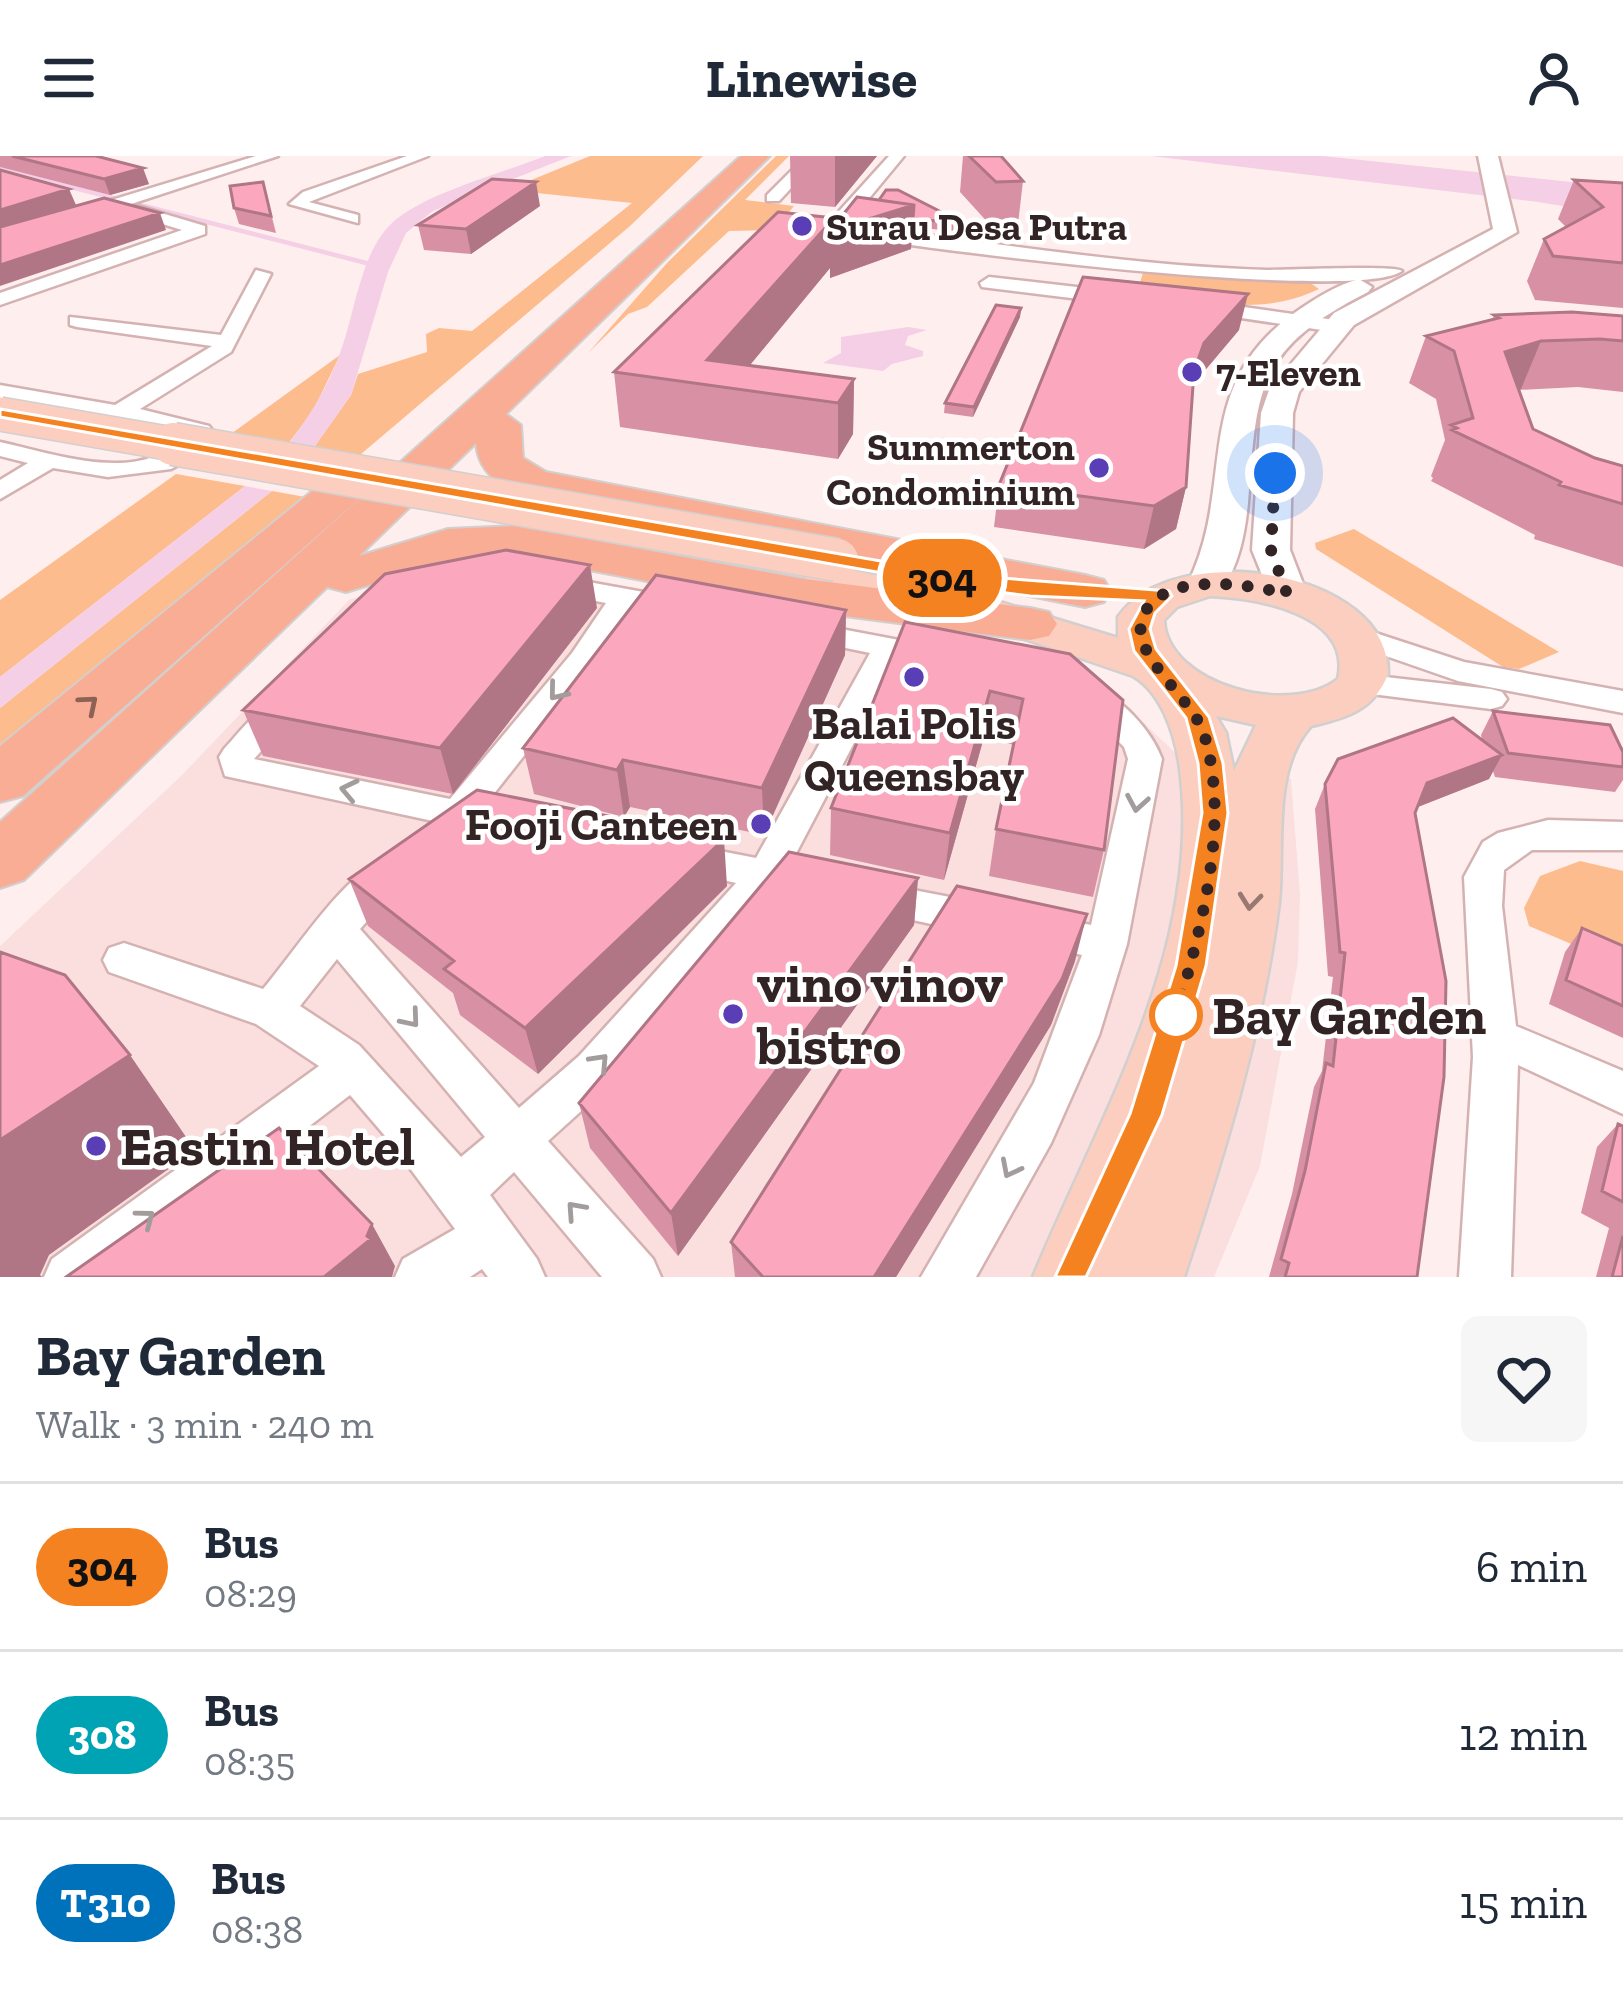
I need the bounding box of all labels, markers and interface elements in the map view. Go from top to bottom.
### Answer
icon: menu [36,45,102,111]
icon: person [1521,45,1587,111]
text: Linewise [706,46,917,111]
place label: Surau Desa Putra [826,203,1127,250]
marker: Surau Desa Putra [789,213,815,239]
place label: 7-Eleven [1216,349,1361,396]
marker: 7-Eleven [1179,359,1205,385]
place label: Summerton Condominium [826,423,1075,515]
your location [1245,443,1305,503]
marker: Summerton Condominium [1086,455,1112,481]
line badge: 304 [873,539,1011,617]
text: 304 [907,552,977,603]
marker: Balai Polis Queensbay [901,664,927,690]
one-way arrow [550,679,571,701]
one-way arrow [75,697,97,719]
place label: Balai Polis Queensbay [804,697,1024,803]
one-way arrow [339,779,359,804]
one-way arrow [1125,792,1151,812]
place label: Fooji Canteen [465,798,737,852]
marker: Fooji Canteen [748,811,774,837]
one-way arrow [1238,892,1263,911]
place label: vino vinov bistro [756,951,1004,1078]
place label: Bay Garden [1212,983,1486,1048]
marker: Bay Garden [1151,990,1201,1040]
marker: vino vinov bistro [720,1001,746,1027]
one-way arrow [397,1005,418,1027]
one-way arrow [586,1055,608,1076]
place label: Eastin Hotel [120,1114,415,1179]
marker: Eastin Hotel [83,1133,109,1159]
one-way arrow [1001,1157,1025,1178]
one-way arrow [568,1202,589,1224]
one-way arrow [133,1211,155,1233]
button: heart [1461,1316,1587,1442]
text: Bay Garden [36,1321,325,1390]
text: Walk · 3 min · 240 m [36,1401,374,1448]
text: Bus [204,1516,279,1570]
text: 6 min [1476,1540,1587,1594]
text: 304 [67,1541,137,1592]
text: 08:29 [204,1570,297,1617]
text: Bus [204,1684,279,1738]
text: 12 min [1459,1708,1587,1762]
text: 308 [67,1709,137,1760]
text: 08:35 [204,1738,295,1785]
text: Bus [211,1852,286,1906]
text: 15 min [1459,1876,1587,1930]
text: T310 [60,1877,151,1928]
text: 08:38 [211,1906,303,1953]

